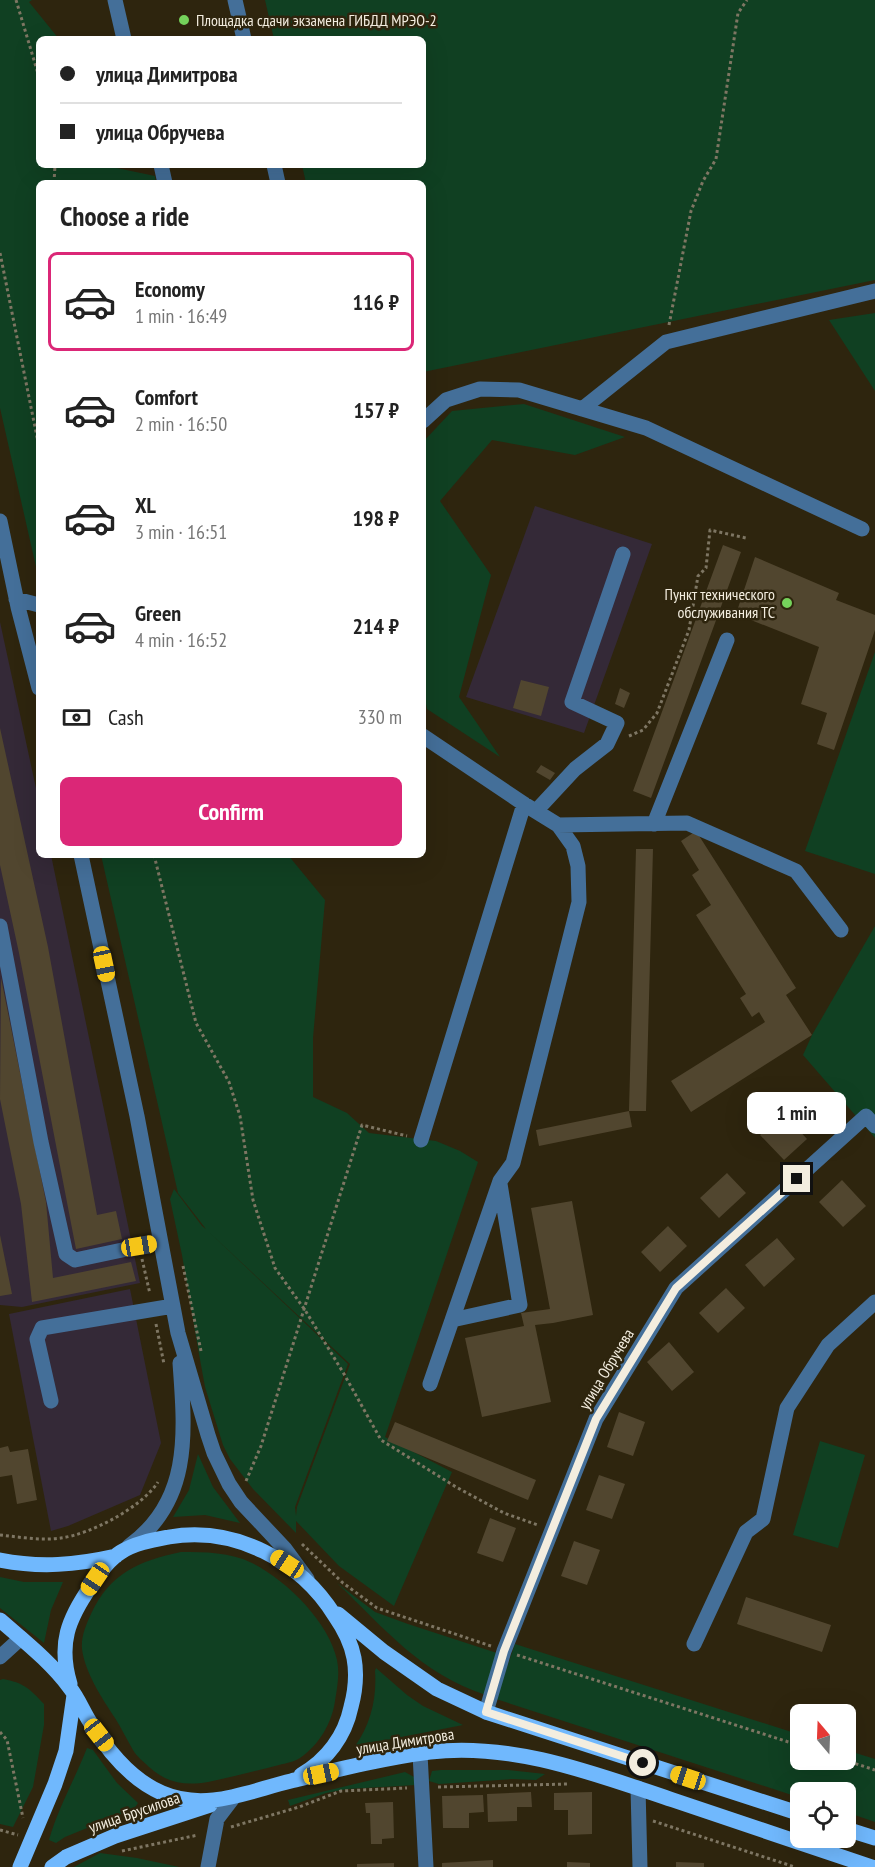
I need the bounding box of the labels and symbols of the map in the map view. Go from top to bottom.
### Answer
place label: Площадка сдачи экзамена ГИБДД МРЭО-2 [196,10,437,30]
marker: Площадка сдачи экзамена ГИБДД МРЭО-2 [177,13,191,27]
place label: Пункт технического обслуживания ТС [665,584,775,622]
marker: Пункт технического обслуживания ТС [780,596,794,610]
car [91,945,117,983]
callout: 1 min [748,1092,846,1134]
route end [783,1165,810,1192]
car [120,1234,158,1258]
street label: улица Обручева [574,1325,638,1413]
car [267,1547,307,1581]
car [77,1559,113,1599]
north arrow [790,1704,856,1770]
car [81,1715,117,1755]
street label: улица Димитрова [355,1723,455,1759]
route start [629,1749,656,1776]
car [302,1761,340,1787]
car [668,1764,708,1792]
street label: улица Брусилова [86,1787,182,1837]

